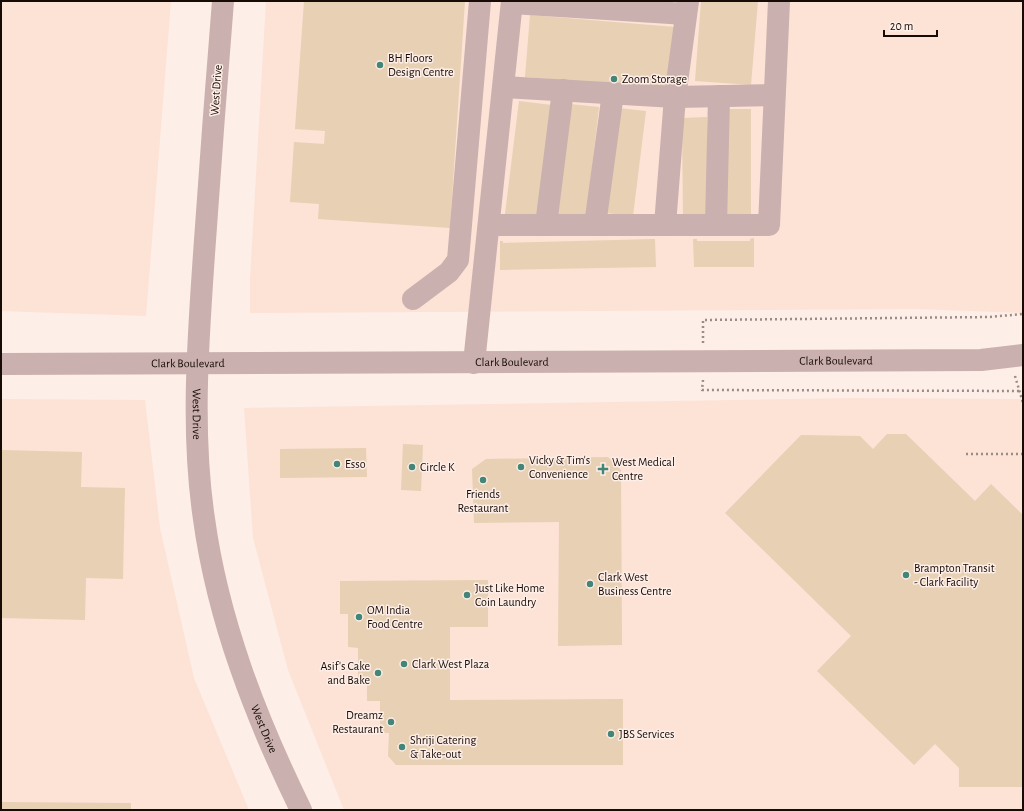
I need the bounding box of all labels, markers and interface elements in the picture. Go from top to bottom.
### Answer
scale bar [884,12,937,38]
text: 20 m [890,20,913,32]
place label: BH Floors Design Centre [388,52,454,78]
marker: BH Floors Design Centre [375,60,385,70]
street label: West Drive [208,64,224,116]
place label: Zoom Storage [622,73,687,85]
marker: Zoom Storage [609,74,619,84]
street label: Clark Boulevard [799,354,873,367]
street label: Clark Boulevard [475,356,549,368]
street label: Clark Boulevard [151,357,225,369]
street label: West Drive [191,388,203,440]
place label: Vicky & Tim's Convenience [529,454,590,480]
place label: West Medical Centre [612,456,675,482]
place label: Esso [345,458,366,470]
marker: Esso [332,459,342,469]
place label: Circle K [420,461,455,473]
marker: Circle K [407,462,417,472]
marker: Vicky & Tim's Convenience [516,462,526,472]
marker: West Medical Centre [597,463,609,475]
marker: Friends Restaurant [478,475,488,485]
place label: Friends Restaurant [458,488,509,514]
place label: Brampton Transit - Clark Facility [914,562,995,589]
marker: Brampton Transit - Clark Facility [901,570,911,580]
place label: Clark West Business Centre [598,571,671,597]
marker: Clark West Business Centre [585,579,595,589]
place label: Just Like Home Coin Laundry [475,582,545,609]
marker: Just Like Home Coin Laundry [462,590,472,600]
place label: OM India Food Centre [367,604,423,630]
marker: OM India Food Centre [354,612,364,622]
place label: Clark West Plaza [412,658,490,670]
marker: Clark West Plaza [399,659,409,669]
place label: Asif's Cake and Bake [320,660,370,686]
marker: Asif's Cake and Bake [373,668,383,678]
street label: West Drive [249,703,280,755]
place label: Dreamz Restaurant [332,709,383,735]
marker: Dreamz Restaurant [386,717,396,727]
place label: JBS Services [619,728,674,740]
marker: JBS Services [606,729,616,739]
place label: Shriji Catering & Take-out [410,734,476,760]
marker: Shriji Catering & Take-out [397,742,407,752]

